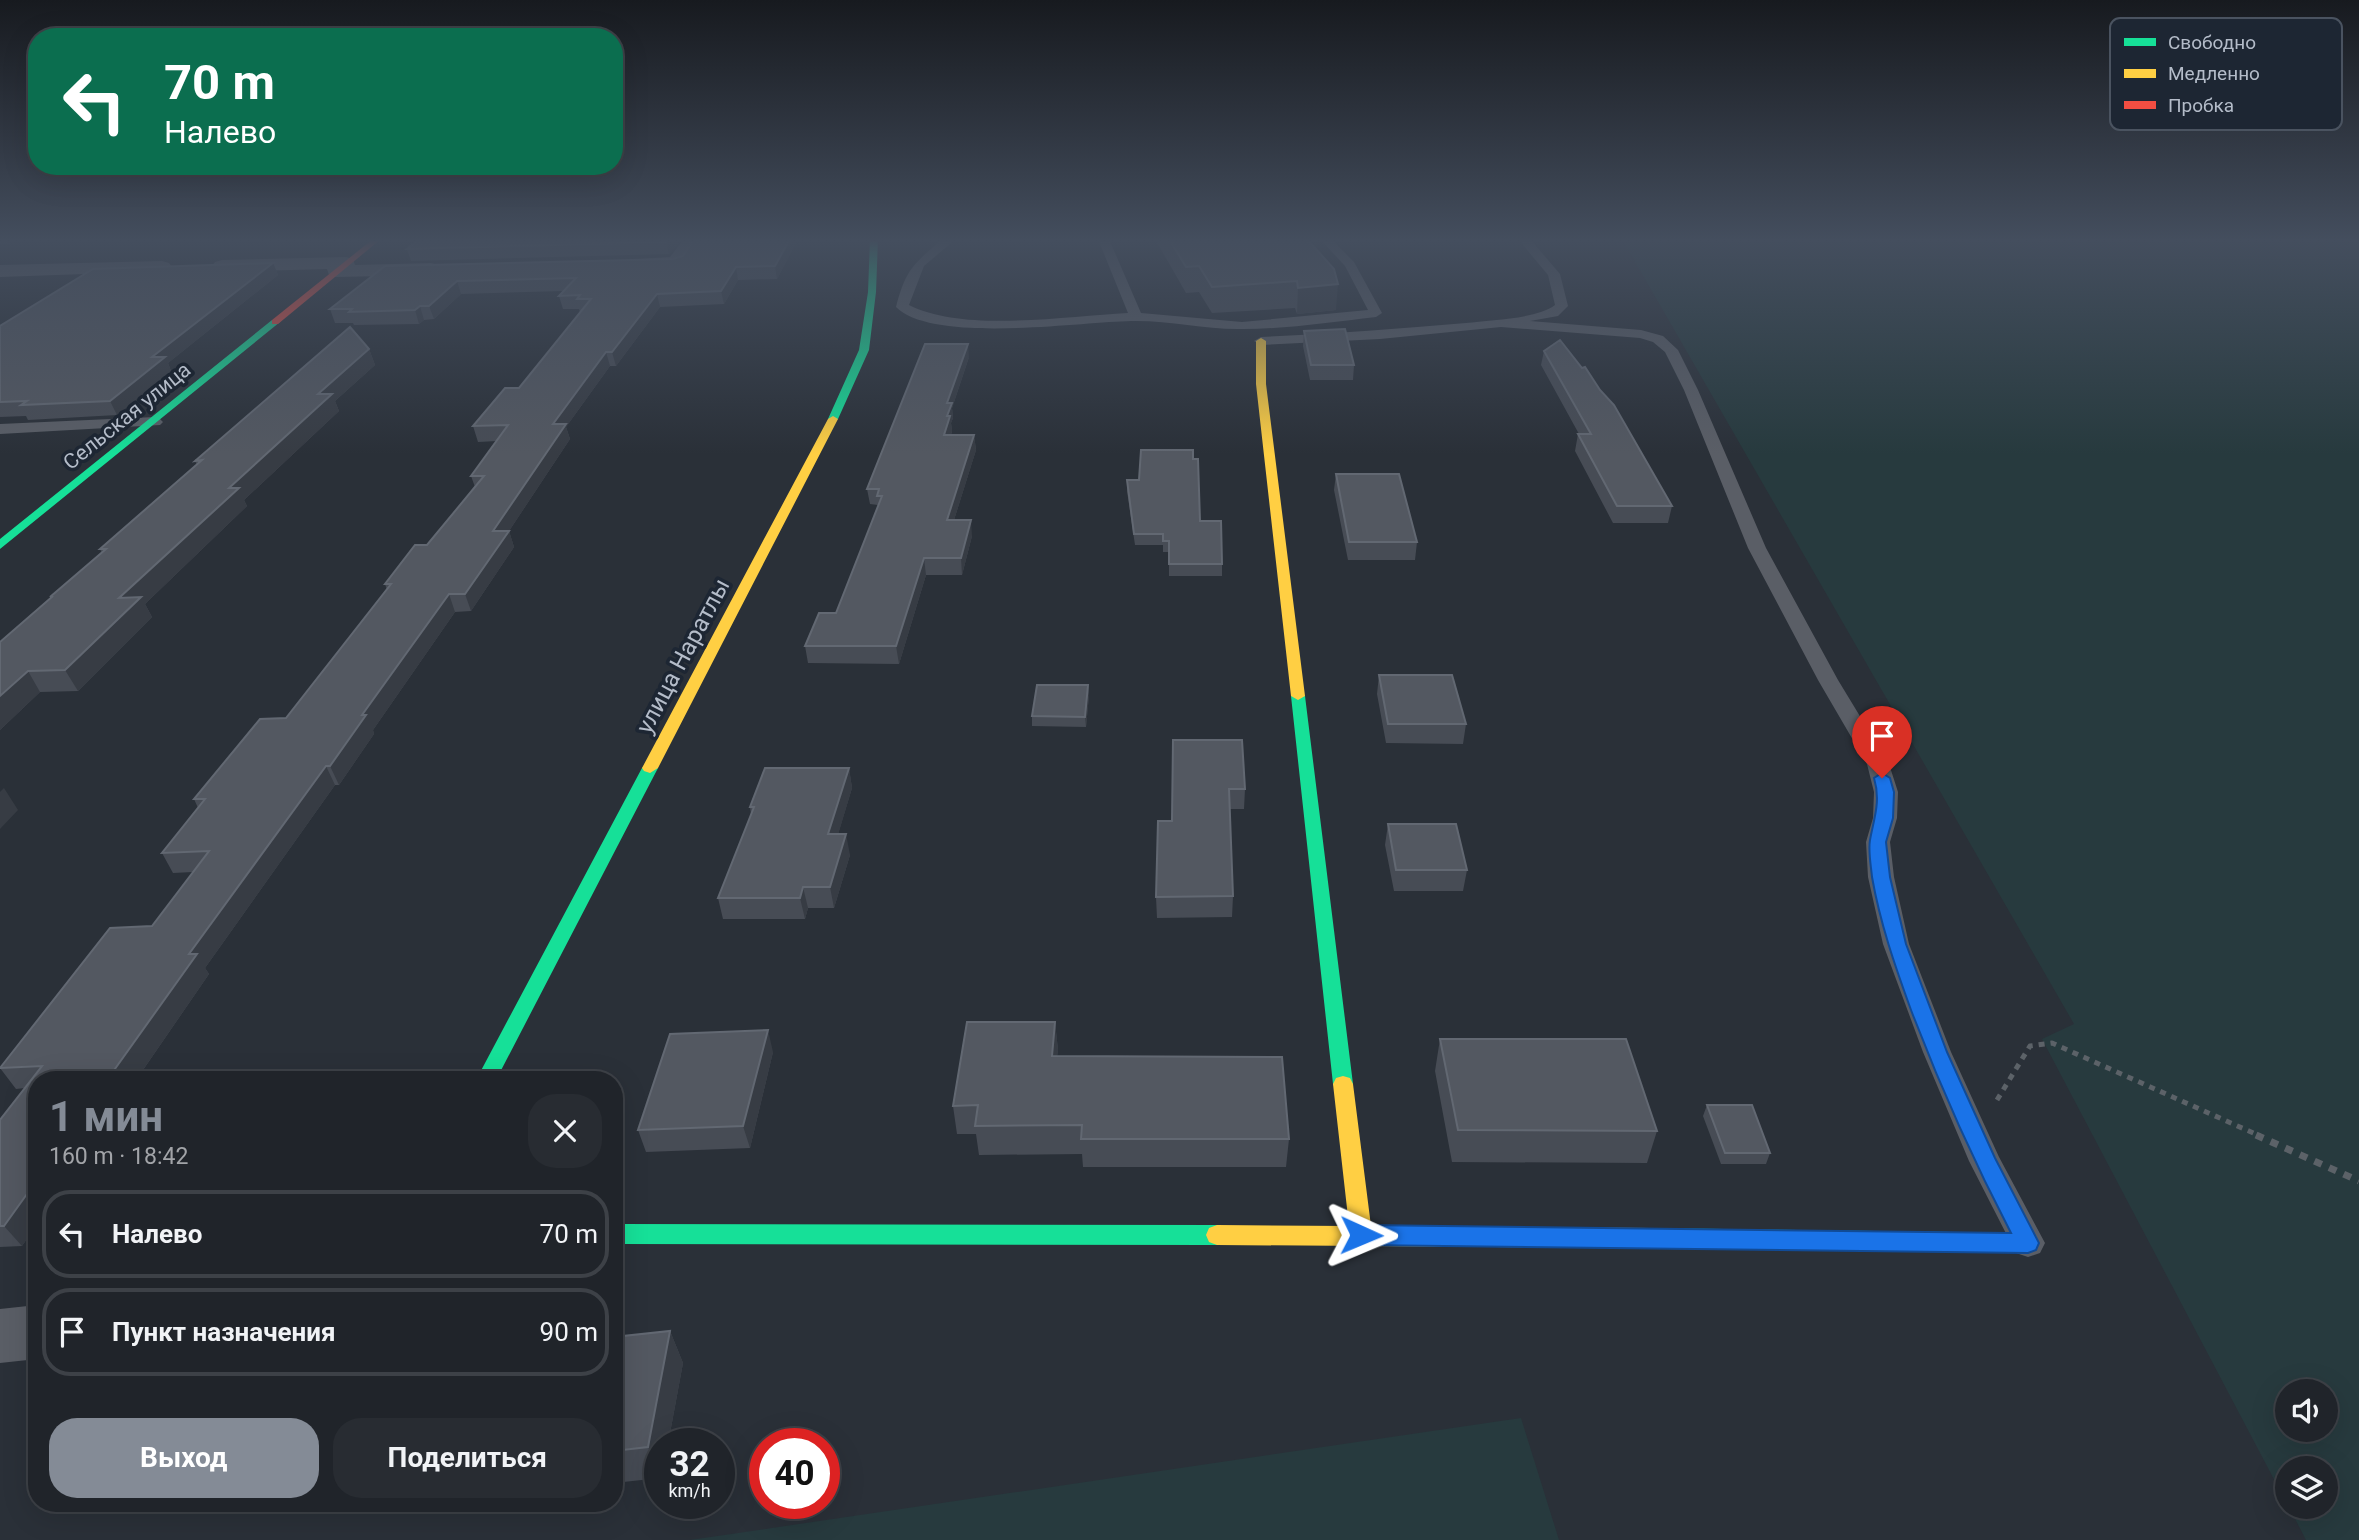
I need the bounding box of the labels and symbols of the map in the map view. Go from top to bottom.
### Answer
legend [2110,18,2342,130]
text: Свободно [2168,31,2256,54]
text: Медленно [2168,62,2260,85]
text: Пробка [2168,94,2234,117]
street label: Сельская улица [59,357,195,475]
street label: улица Наратлы [630,574,736,738]
pin [1852,706,1912,778]
position arrow [1324,1198,1398,1272]
speed limit sign: 40 [749,1428,840,1519]

